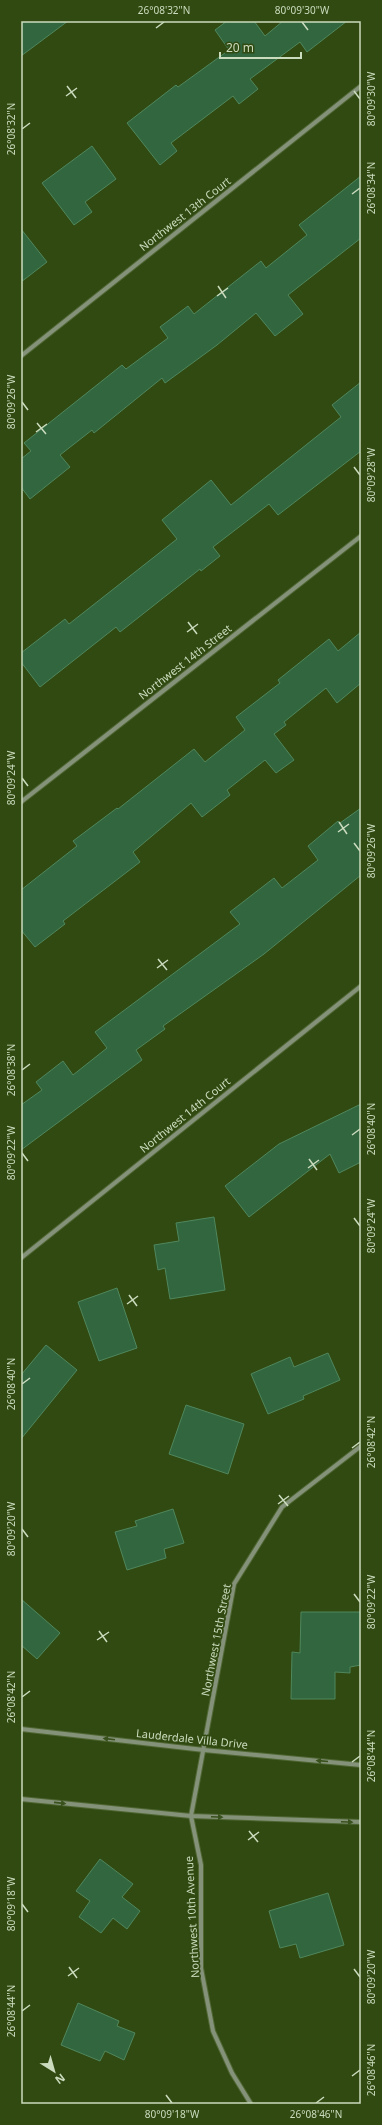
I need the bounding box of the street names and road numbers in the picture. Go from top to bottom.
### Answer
street label: Northwest 13th Court [136,173,234,254]
street label: Northwest 14th Street [135,621,234,703]
street label: Northwest 14th Court [136,1073,233,1156]
street label: Northwest 15th Street [197,1582,234,1697]
street label: Lauderdale Villa Drive [135,1725,249,1752]
street label: Northwest 10th Avenue [181,1856,202,1978]

